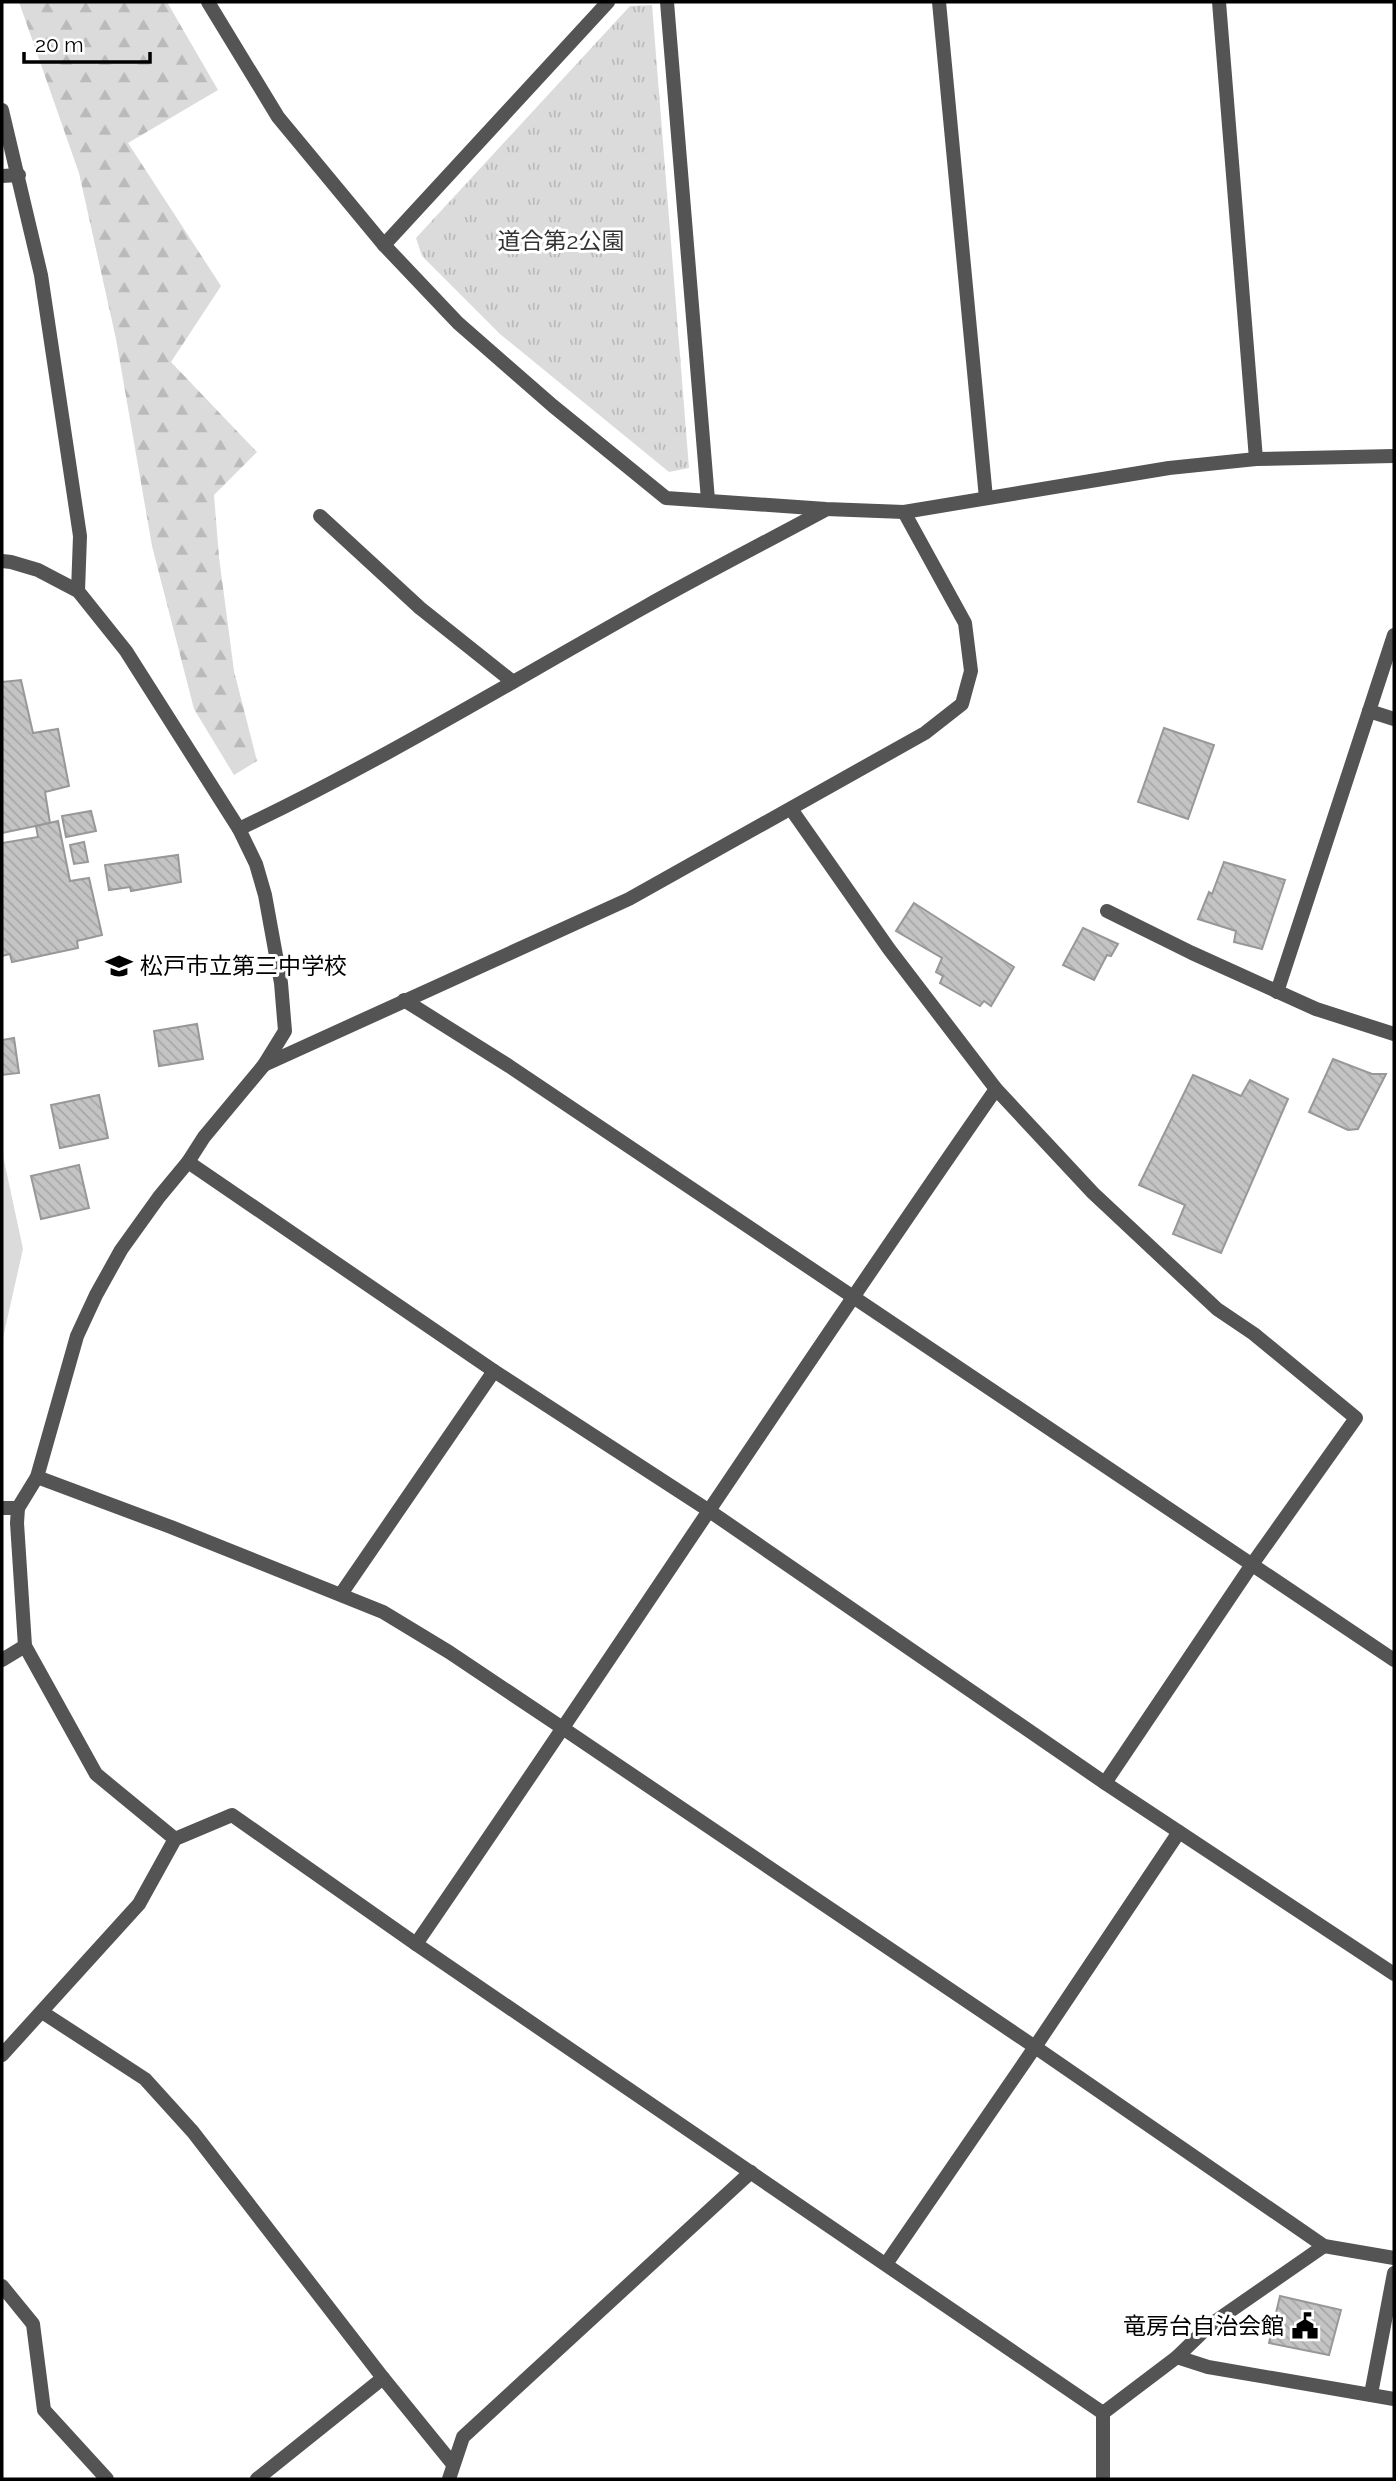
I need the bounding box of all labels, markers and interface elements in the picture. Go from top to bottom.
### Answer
scale bar [24,21,150,65]
text: 20 m [35,32,83,57]
park label: 道合第2公園 [498,227,624,254]
school or university icon: 松戸市立第三中学校 [104,951,134,981]
place label: 松戸市立第三中学校 [140,952,347,979]
public building icon: 竜房台自治会館 [1290,2311,1320,2341]
place label: 竜房台自治会館 [1123,2312,1284,2339]

